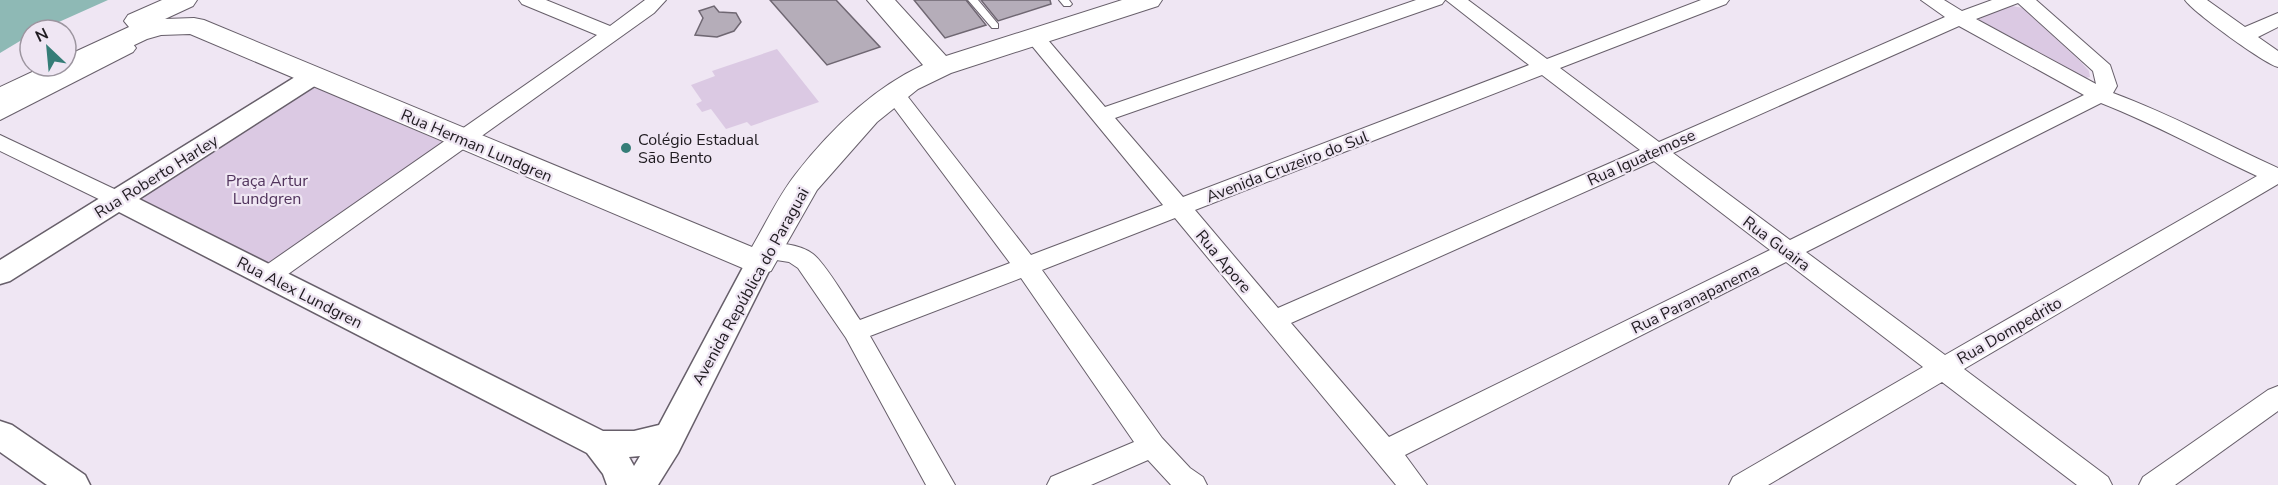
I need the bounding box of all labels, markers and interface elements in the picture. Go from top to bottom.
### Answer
north arrow [18,18,78,78]
text: N [32,23,52,48]
street label: Rua Herman Lundgren [397,104,556,188]
street label: Rua Iguatemose [1584,124,1699,192]
street label: Avenida Cruzeiro do Sul [1203,126,1372,208]
place label: Colégio Estadual São Bento [638,129,759,169]
street label: Rua Roberto Harley [91,130,223,224]
marker: Colégio Estadual São Bento [619,141,633,155]
park label: Praça Artur Lundgren [226,170,308,210]
street label: Avenida República do Paraguai [687,184,815,389]
street label: Rua Guaira [1738,211,1815,276]
street label: Rua Apore [1190,225,1256,298]
street label: Rua Alex Lundgren [233,252,366,334]
street label: Rua Paranapanema [1628,258,1763,339]
street label: Rua Dompedrito [1953,292,2066,370]

